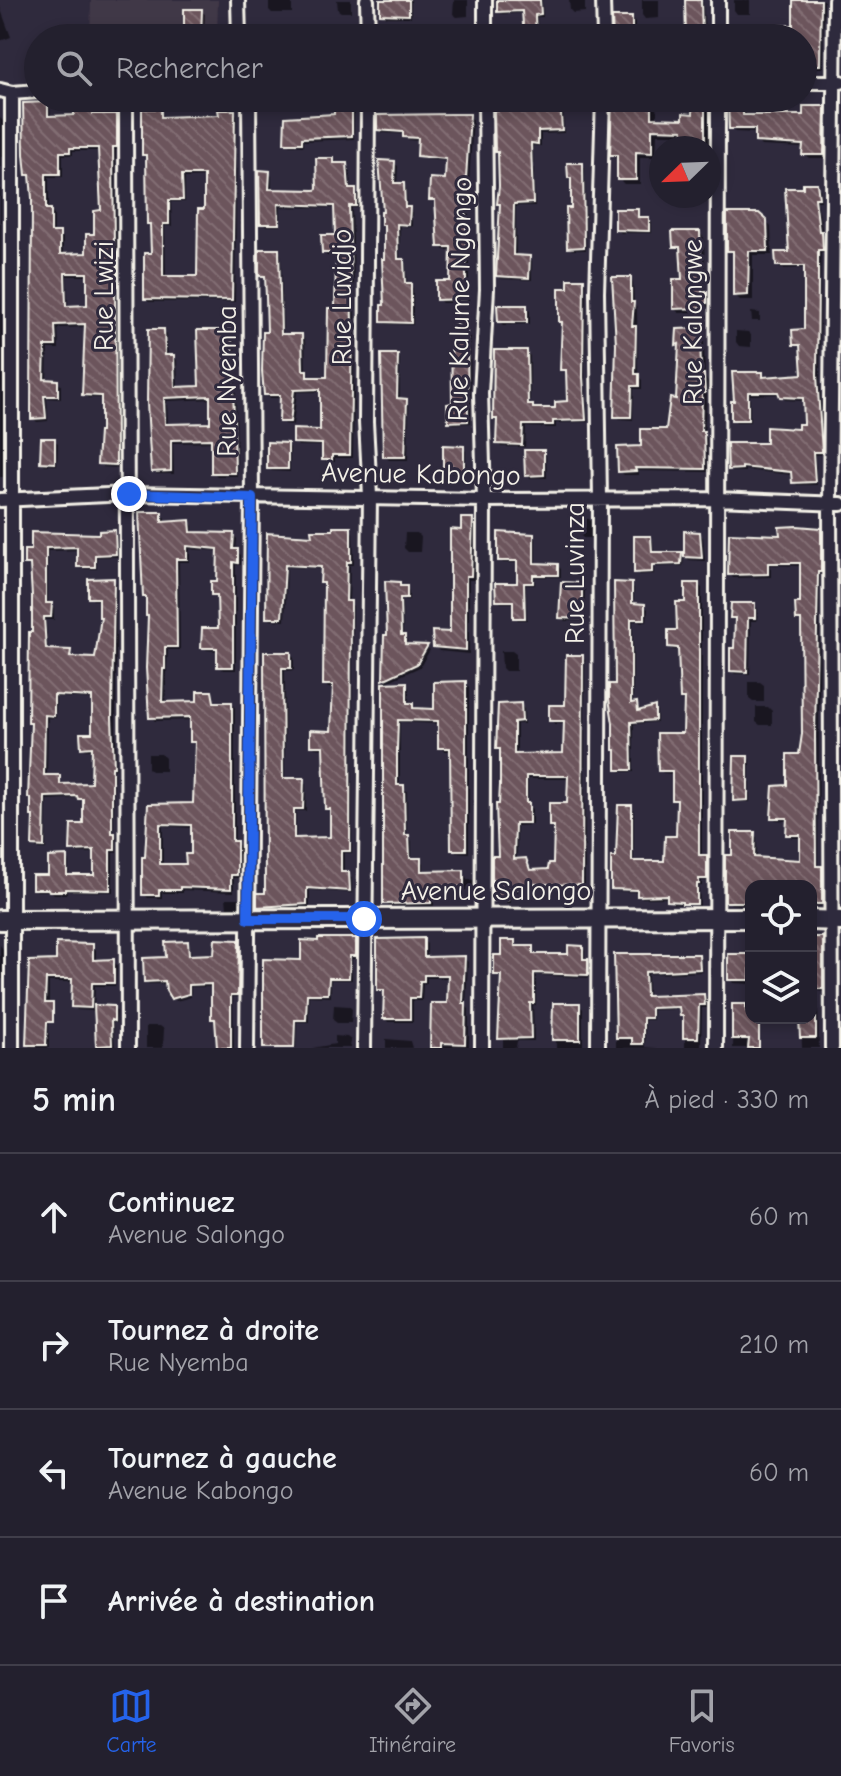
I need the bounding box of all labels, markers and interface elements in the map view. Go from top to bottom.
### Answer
search box [24,24,817,112]
icon: search [52,46,96,90]
text: Rechercher [116,51,263,86]
north arrow [649,136,721,208]
street label: Rue Kalume Ngongo [442,176,478,422]
street label: Rue Luvidjo [326,229,358,365]
street label: Rue Kalongwe [677,239,709,405]
street label: Rue Lwizi [88,241,120,351]
street label: Rue Nyemba [211,305,243,457]
street label: Avenue Kabongo [321,456,521,492]
route end [111,476,147,512]
street label: Rue Luvinza [559,502,591,644]
street label: Avenue Salongo [401,875,591,907]
map controls [745,880,817,1024]
button: locate [745,880,817,952]
route start [346,901,382,937]
button: layers [745,952,817,1024]
text: 5 min [32,1080,116,1120]
text: À pied · 330 m [644,1085,809,1115]
text: Continuez [108,1185,234,1220]
icon: ahead [32,1195,76,1239]
text: 60 m [749,1202,809,1232]
text: Avenue Salongo [108,1220,285,1250]
text: Tournez à droite [108,1313,319,1348]
icon: right [32,1323,76,1367]
text: 210 m [739,1330,809,1360]
text: Rue Nyemba [108,1348,249,1378]
text: Tournez à gauche [108,1441,337,1476]
icon: left [32,1451,76,1495]
text: 60 m [749,1458,809,1488]
text: Avenue Kabongo [108,1476,293,1506]
icon: arrive [32,1579,76,1623]
text: Arrivée à destination [108,1584,375,1619]
tab: Carte [106,1684,157,1758]
tab: Itinéraire [369,1684,456,1758]
tab: Favoris [669,1684,735,1758]

